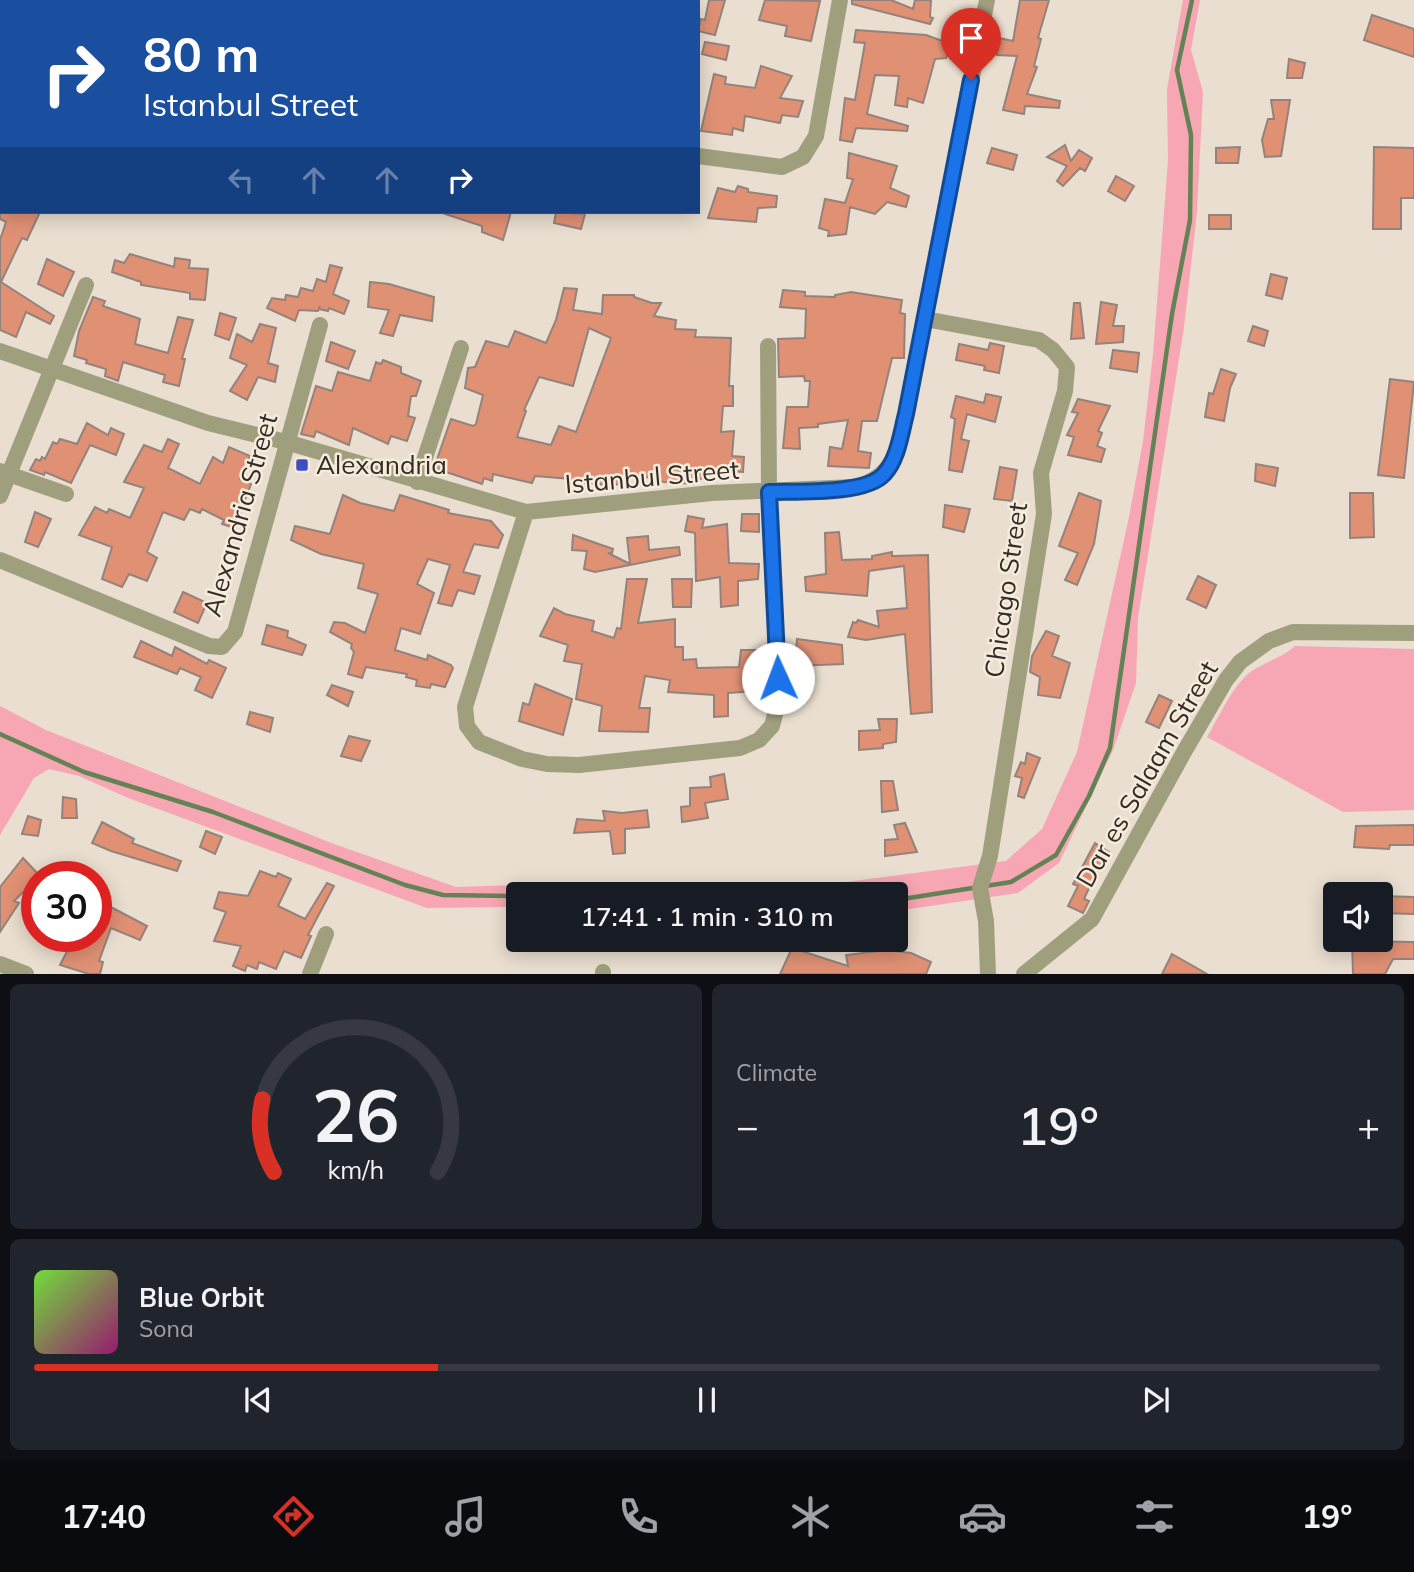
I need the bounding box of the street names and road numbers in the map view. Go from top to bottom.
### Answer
street label: Alexandria Street [195,410,284,620]
street label: Istanbul Street [563,452,741,501]
street label: Chicago Street [977,500,1034,680]
street label: Dar es Salaam Street [1068,655,1225,893]

